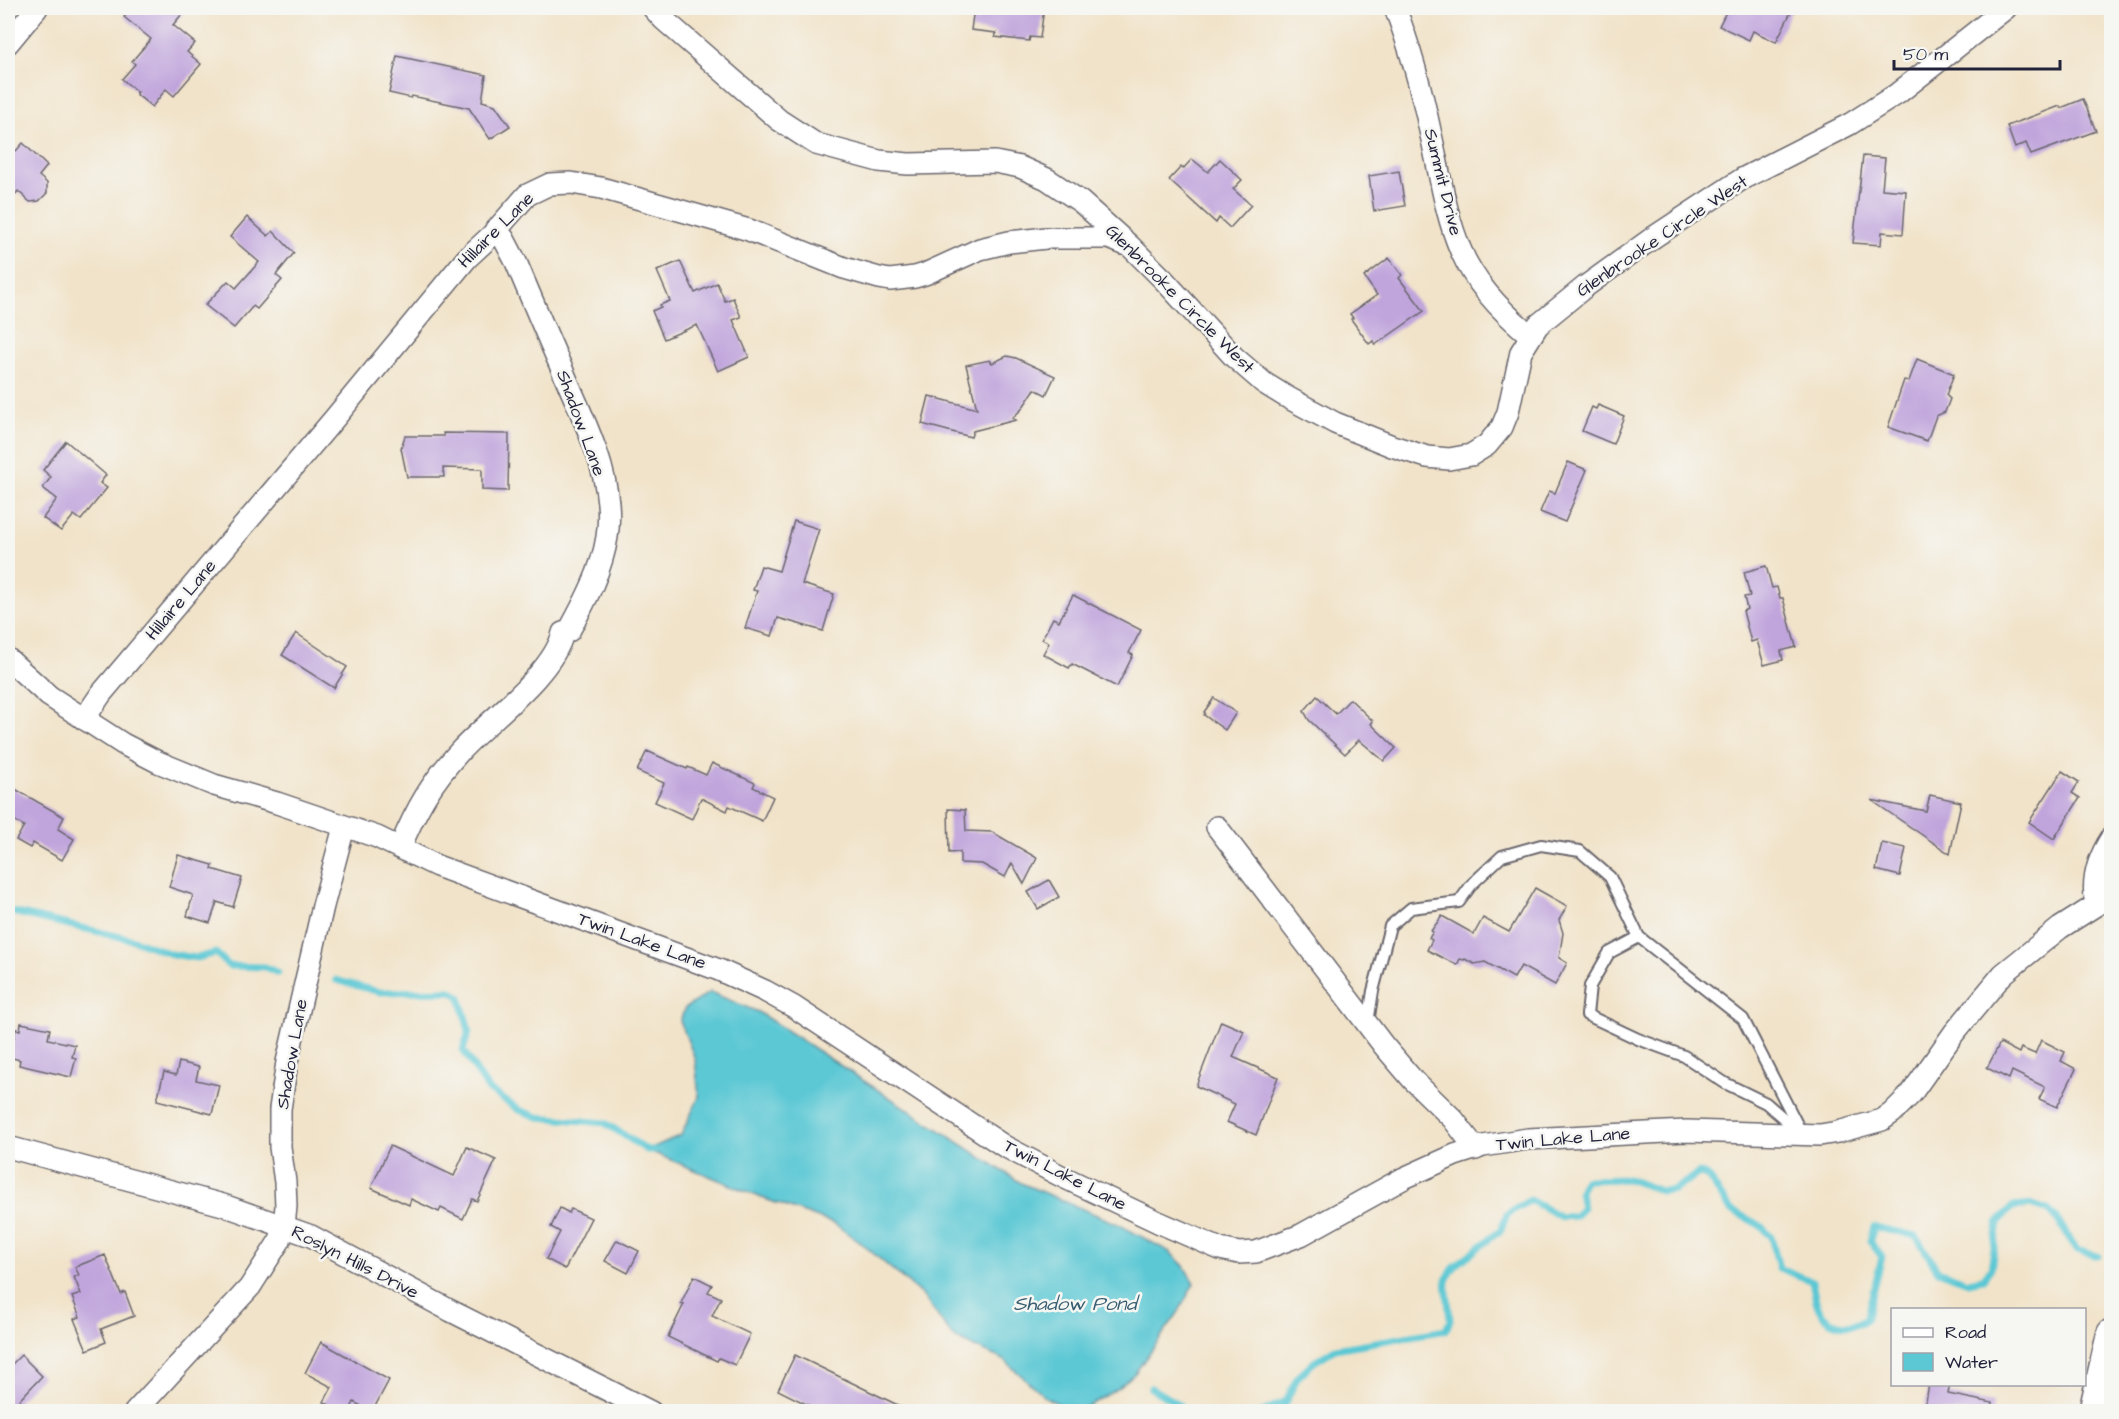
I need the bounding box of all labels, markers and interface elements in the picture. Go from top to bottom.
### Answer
scale bar [1894,33,2060,71]
text: 50 m [1903,42,1948,67]
street label: Summit Drive [1418,126,1468,238]
street label: Glenbrooke Circle West [1571,169,1753,303]
street label: Hillaire Lane [452,186,540,274]
street label: Glenbrooke Circle West [1100,219,1261,380]
street label: Shadow Lane [550,367,612,480]
street label: Hillaire Lane [140,554,222,646]
street label: Twin Lake Lane [574,906,710,976]
street label: Shadow Lane [270,997,314,1111]
street label: Twin Lake Lane [1495,1121,1631,1157]
street label: Twin Lake Lane [999,1133,1131,1217]
street label: Roslyn Hills Drive [287,1219,423,1306]
water label: Shadow Pond [1014,1290,1140,1318]
legend [1891,1308,2086,1386]
text: Road [1945,1320,1986,1345]
text: Water [1945,1350,1998,1375]

